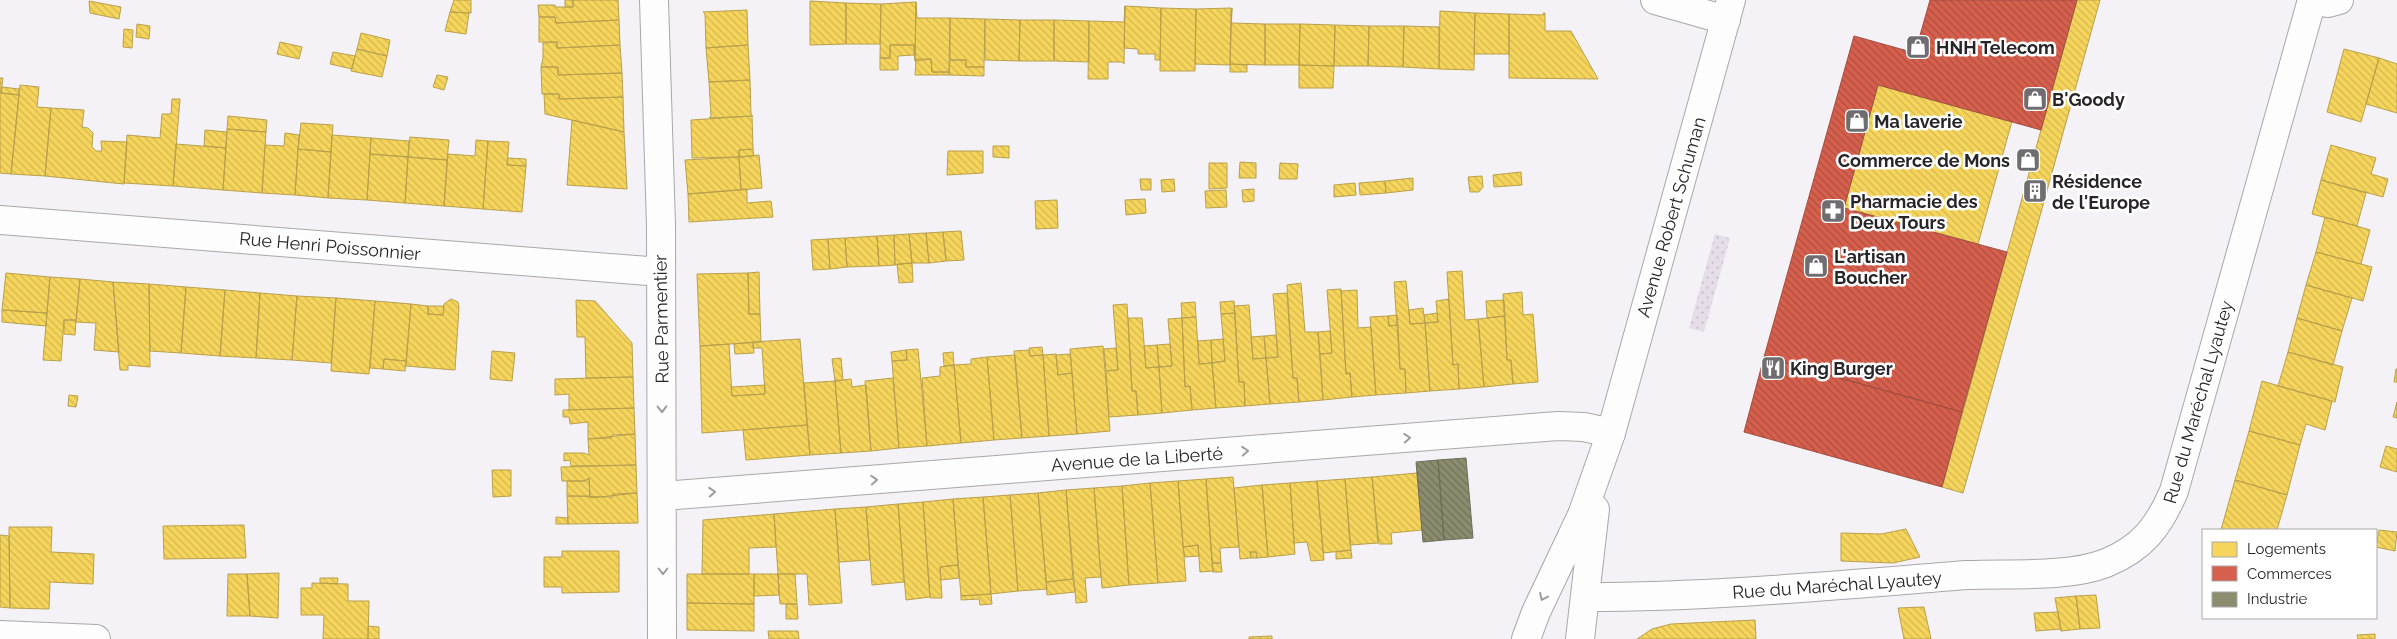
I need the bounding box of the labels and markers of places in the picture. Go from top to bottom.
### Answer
shop icon: HNH Telecom [1905,34,1931,60]
place label: HNH Telecom [1936,37,2055,58]
shop icon: B'Goody [2022,86,2048,112]
place label: B'Goody [2052,89,2125,110]
shop icon: Ma laverie [1844,108,1870,134]
place label: Ma laverie [1874,111,1963,132]
shop icon: Commerce de Mons [2015,147,2041,173]
place label: Commerce de Mons [1838,150,2010,171]
place label: Résidence de l'Europe [2052,171,2150,213]
building icon: Résidence de l'Europe [2022,178,2048,204]
place label: Pharmacie des Deux Tours [1850,191,1978,233]
pharmacy icon: Pharmacie des Deux Tours [1820,198,1846,224]
place label: L'artisan Boucher [1834,246,1907,288]
shop icon: L'artisan Boucher [1803,253,1829,279]
restaurant icon: King Burger [1760,355,1786,381]
place label: King Burger [1790,358,1893,379]

